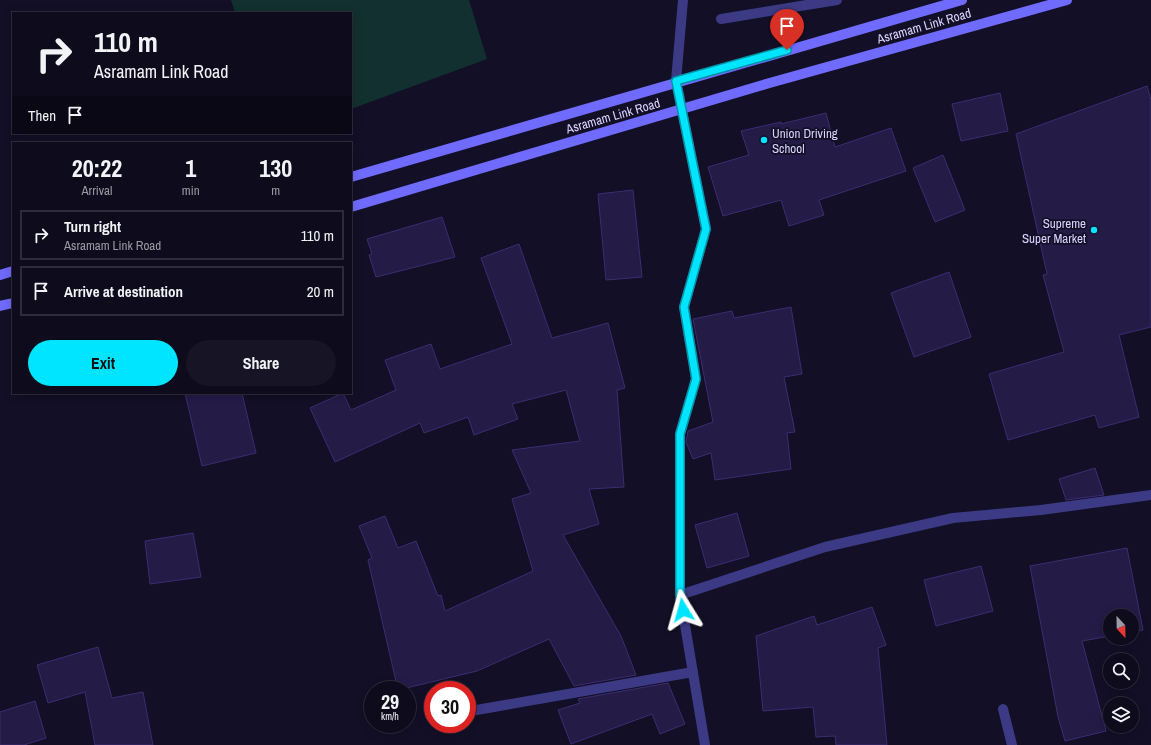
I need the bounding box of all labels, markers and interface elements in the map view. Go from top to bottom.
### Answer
street label: Asramam Link Road [874,4,973,48]
pin [770,9,804,50]
icon: arrive [776,15,798,37]
text: 110 m [94,23,158,61]
icon: right [28,28,80,80]
text: Asramam Link Road [94,59,229,84]
street label: Asramam Link Road [563,94,662,138]
icon: arrive [64,104,86,126]
text: Then [28,105,56,126]
place label: Union Driving School [772,125,838,157]
marker: Union Driving School [759,135,769,145]
text: 20:22 [72,152,122,184]
text: 1 [185,152,196,184]
text: 130 [259,152,292,184]
text: Arrival [82,182,112,199]
text: min [182,182,200,199]
text: m [271,182,280,199]
place label: Supreme Super Market [1022,215,1086,247]
text: Turn right [64,216,121,237]
icon: right [30,224,52,246]
text: 110 m [301,225,334,246]
marker: Supreme Super Market [1089,225,1099,235]
text: Asramam Link Road [64,237,161,254]
icon: arrive [30,280,52,302]
text: Arrive at destination [64,281,183,302]
text: 20 m [307,281,334,302]
button: Exit [28,340,178,386]
button: Share [186,340,336,386]
position arrow [662,589,704,631]
north arrow [1103,609,1139,645]
map controls [1103,609,1139,733]
button: search [1103,653,1139,689]
speed limit sign: 30 [424,681,476,733]
text: 29 [381,688,399,715]
button: layers [1103,697,1139,733]
text: km/h [381,710,399,723]

